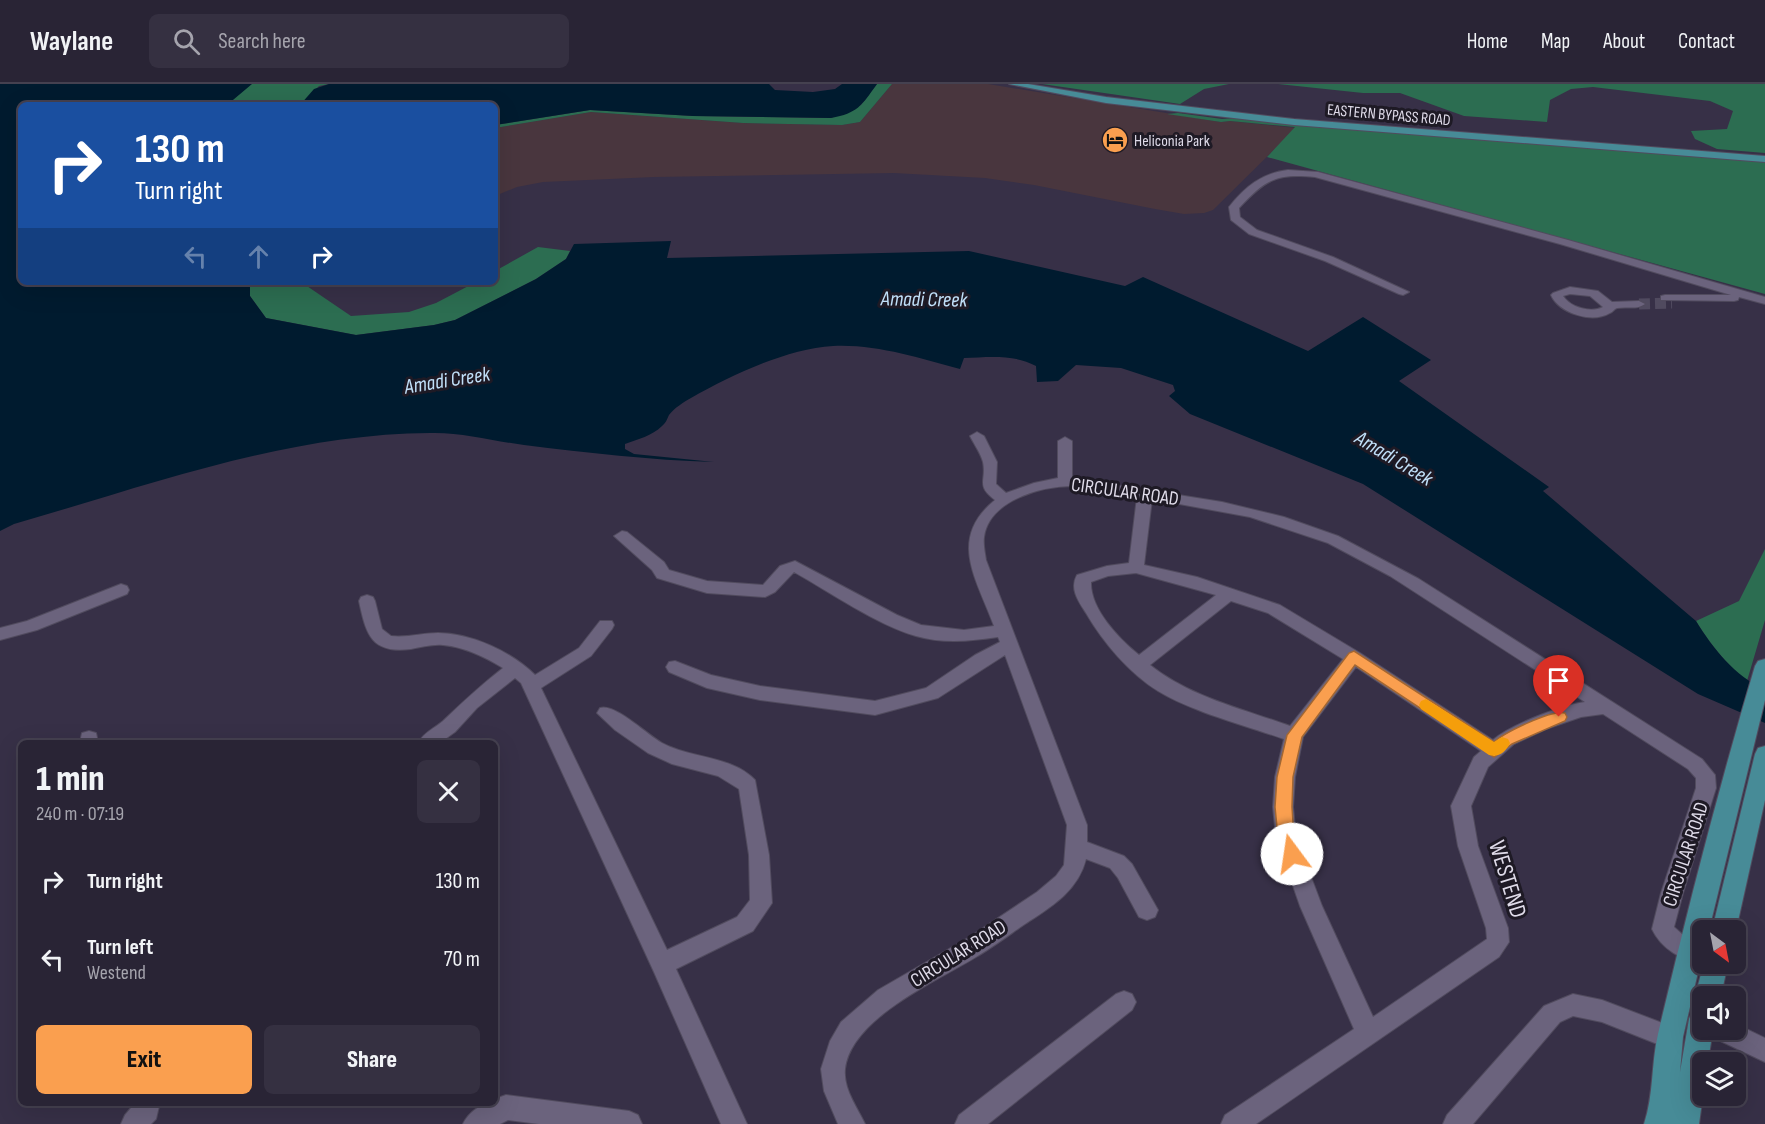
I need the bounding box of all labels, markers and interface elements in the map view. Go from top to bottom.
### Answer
search box [149,14,569,68]
text: Waylane [30,25,113,58]
icon: search [170,25,203,58]
text: Search here [218,28,306,55]
text: Home [1467,29,1508,54]
text: Map [1541,29,1570,54]
text: About [1603,29,1645,54]
text: Contact [1678,29,1735,54]
street label: EASTERN BYPASS ROAD [1326,101,1452,130]
text: 130 m [135,124,225,175]
hotel icon: Heliconia Park [1100,125,1130,155]
icon: right [36,126,114,204]
place label: Heliconia Park [1134,132,1210,151]
text: Turn right [135,175,222,207]
icon: left [179,240,212,273]
icon: ahead [242,240,275,273]
icon: right [305,240,338,273]
water label: Amadi Creek [880,286,969,313]
water label: Amadi Creek [401,361,493,400]
water label: Amadi Creek [1349,425,1438,492]
street label: CIRCULAR ROAD [1070,473,1180,511]
pin [1533,655,1584,717]
icon: arrive [1542,664,1575,697]
text: 1 min [36,758,104,801]
button: close [417,760,480,823]
street label: CIRCULAR ROAD [1658,799,1714,910]
text: 240 m · 07:19 [36,802,124,826]
position arrow [1260,822,1324,886]
street label: WESTEND [1482,837,1533,921]
icon: right [36,865,69,898]
text: Turn right [87,868,163,895]
text: 130 m [436,868,480,895]
street label: CIRCULAR ROAD [906,915,1011,993]
north arrow [1692,920,1746,974]
map controls [1692,920,1746,1106]
text: Turn left [87,934,153,961]
icon: left [36,943,69,976]
text: 70 m [444,946,480,973]
text: Westend [87,961,146,985]
button: sound [1692,986,1746,1040]
button: Exit [36,1025,252,1094]
button: Share [264,1025,480,1094]
button: layers [1692,1052,1746,1106]

